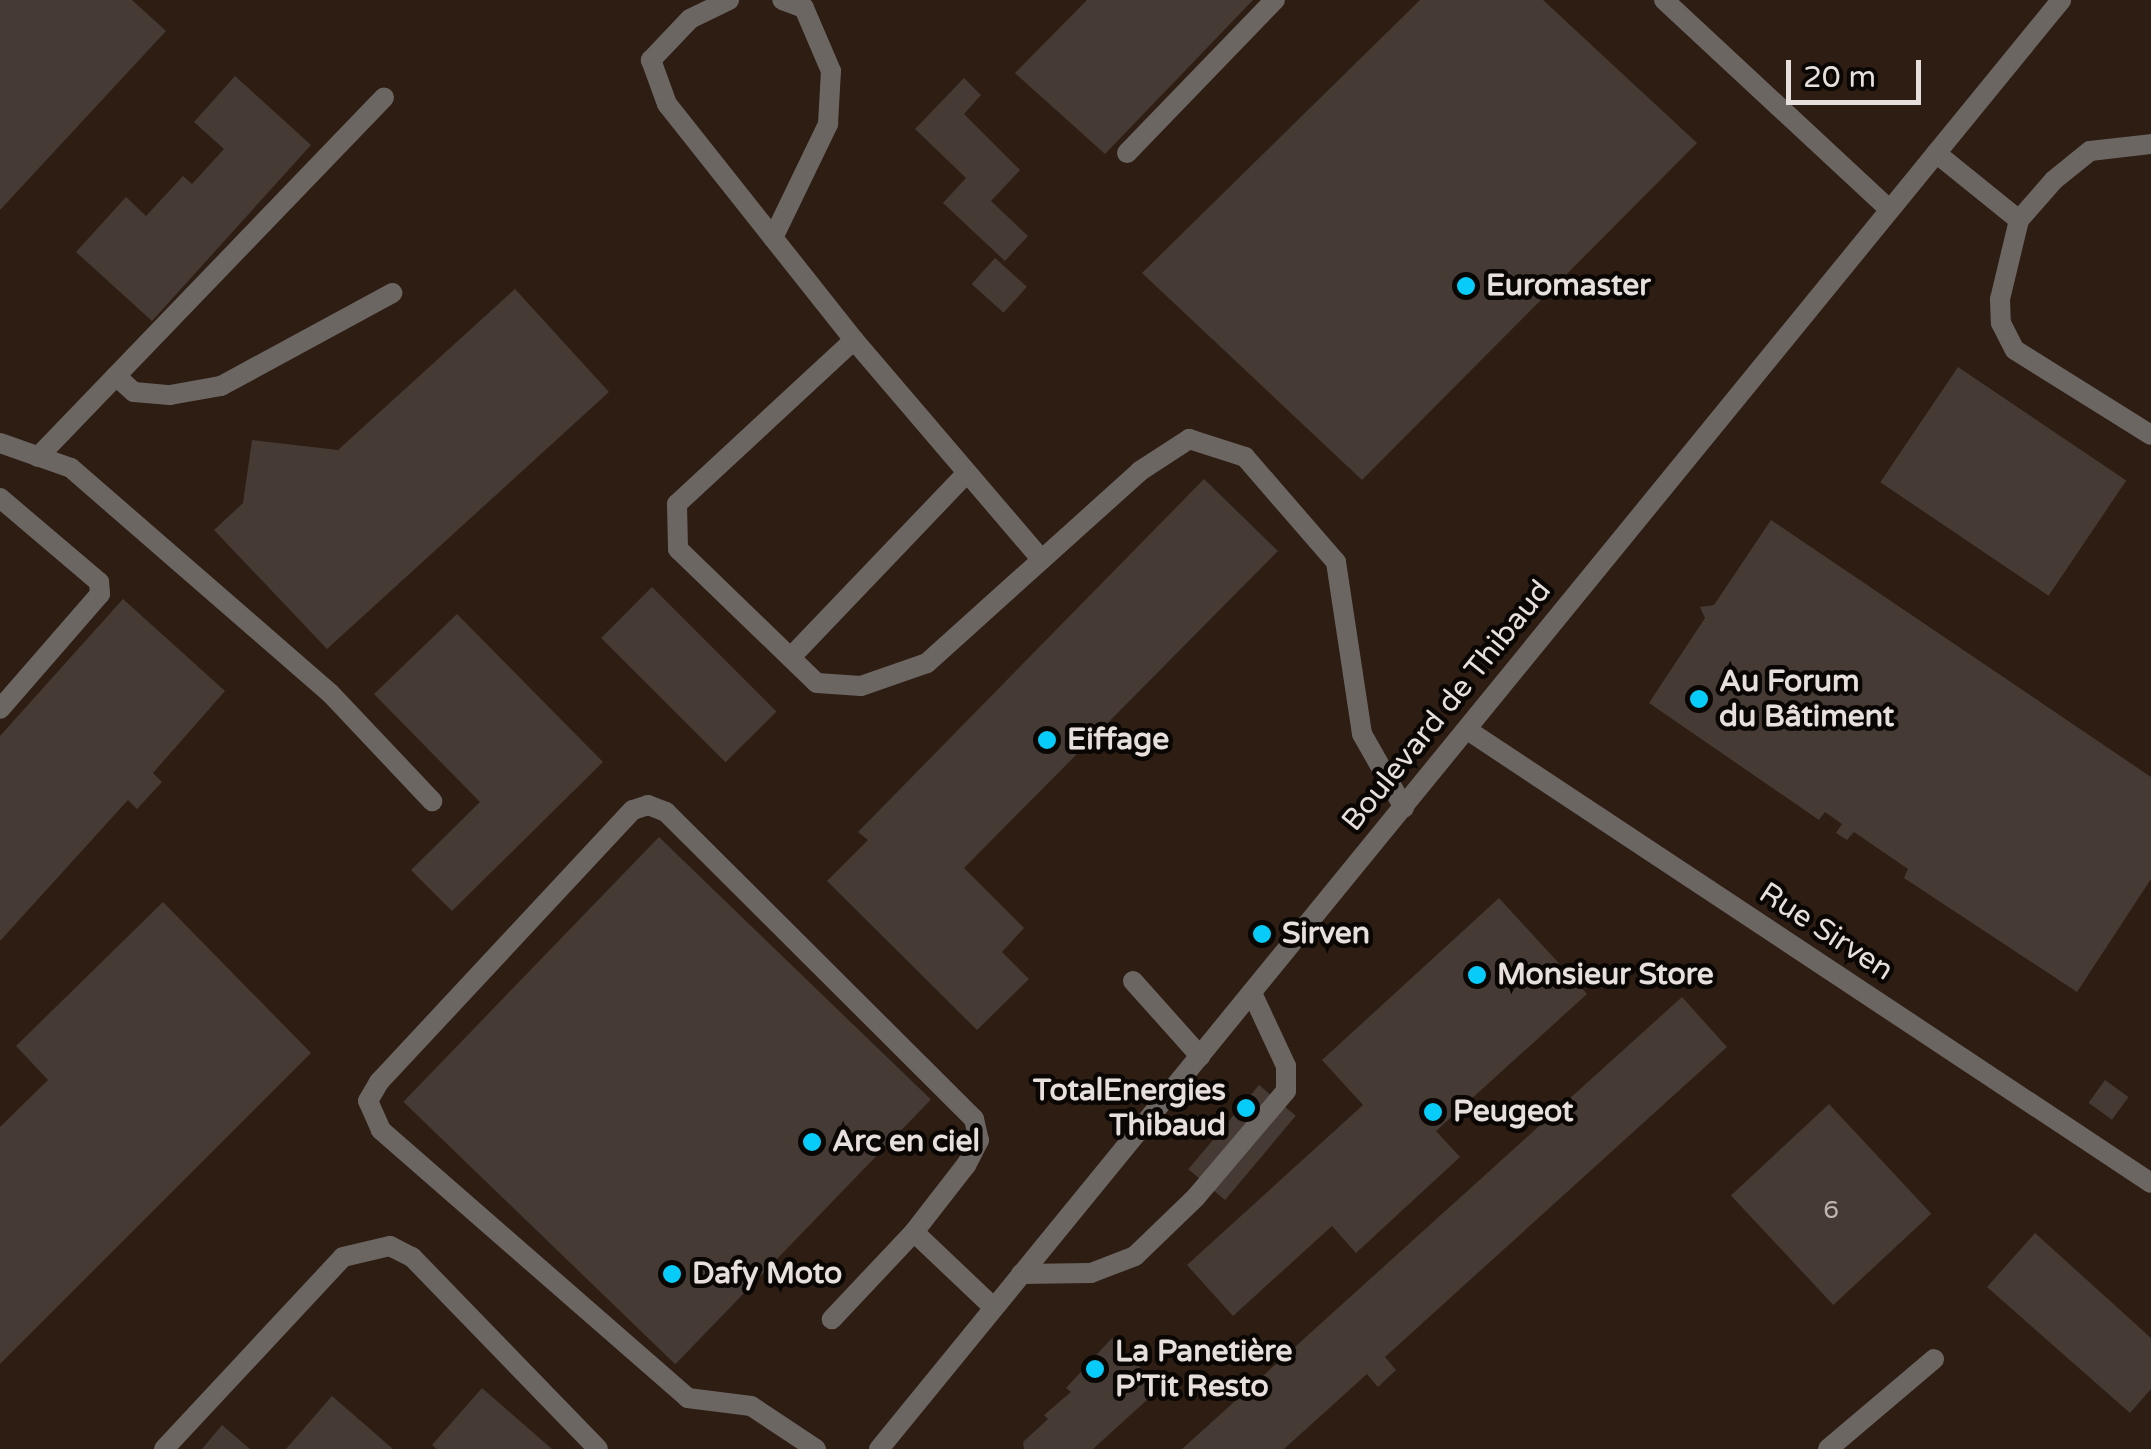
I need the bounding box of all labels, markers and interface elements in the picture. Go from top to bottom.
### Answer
scale bar [1791,40,1926,102]
text: 20 m [1803,59,1876,96]
place label: Euromaster [1486,268,1651,304]
marker: Euromaster [1455,275,1477,297]
street label: Boulevard de Thibaud [1335,573,1559,839]
place label: Au Forum du Bâtiment [1719,664,1894,734]
marker: Au Forum du Bâtiment [1688,688,1710,710]
place label: Eiffage [1067,722,1169,758]
marker: Eiffage [1036,729,1058,751]
street label: Rue Sirven [1752,875,1900,989]
place label: Sirven [1282,916,1370,952]
marker: Sirven [1251,923,1273,945]
place label: Monsieur Store [1497,957,1714,993]
marker: Monsieur Store [1466,964,1488,986]
place label: TotalEnergies Thibaud [1033,1073,1226,1144]
place label: Peugeot [1453,1094,1573,1130]
marker: TotalEnergies Thibaud [1235,1097,1257,1119]
marker: Peugeot [1422,1101,1444,1123]
place label: Arc en ciel [832,1124,980,1160]
marker: Arc en ciel [801,1131,823,1153]
house number: 6 [1823,1195,1839,1225]
place label: Dafy Moto [692,1256,842,1292]
marker: Dafy Moto [661,1263,683,1285]
place label: La Panetière P'Tit Resto [1115,1334,1292,1404]
marker: La Panetière P'Tit Resto [1084,1358,1106,1380]

